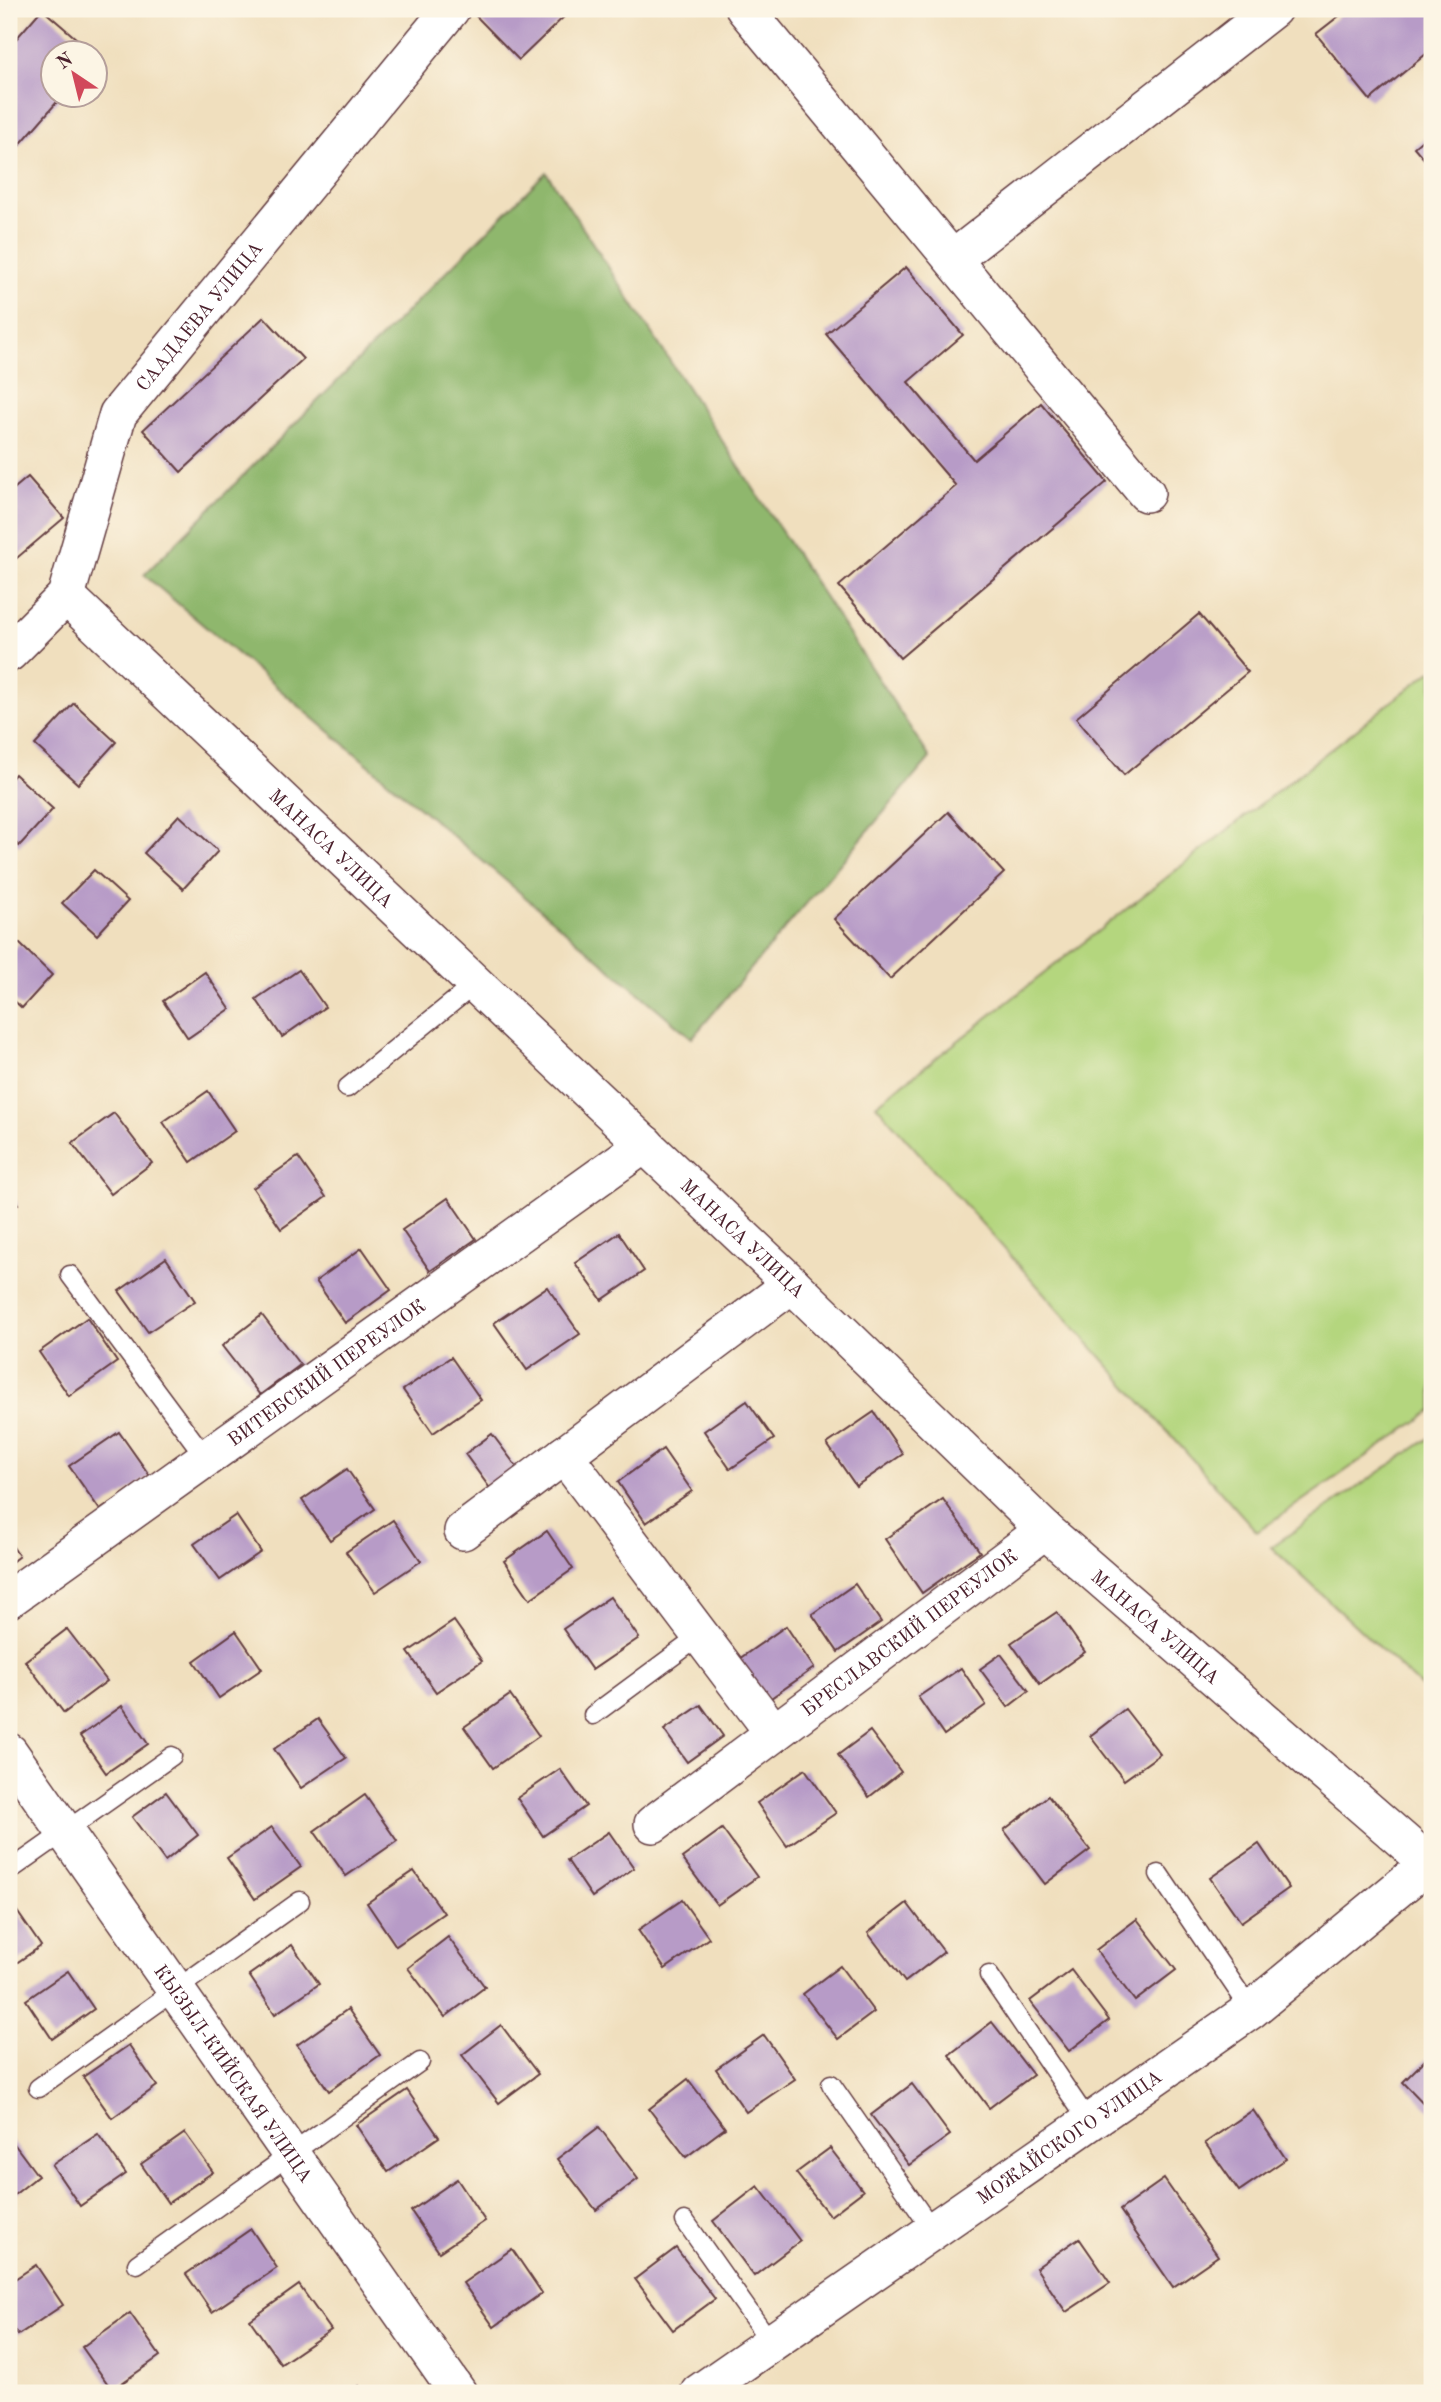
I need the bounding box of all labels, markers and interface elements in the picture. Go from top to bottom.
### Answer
north arrow [38,38,108,108]
text: N [54,50,77,74]
street label: СААДАЕВА УЛИЦА [134,239,268,396]
street label: МАНАСА УЛИЦА [264,787,396,913]
street label: МАНАСА УЛИЦА [676,1177,807,1303]
street label: ВИТЕБСКИЙ ПЕРЕУЛОК [225,1297,430,1451]
street label: БРЕСЛАВСКИЙ ПЕРЕУЛОК [799,1547,1022,1721]
street label: МАНАСА УЛИЦА [1087,1568,1222,1689]
street label: КЫЗЫЛ-КИЙСКАЯ УЛИЦА [149,1962,315,2187]
street label: МОЖАЙСКОГО УЛИЦА [974,2068,1166,2209]

